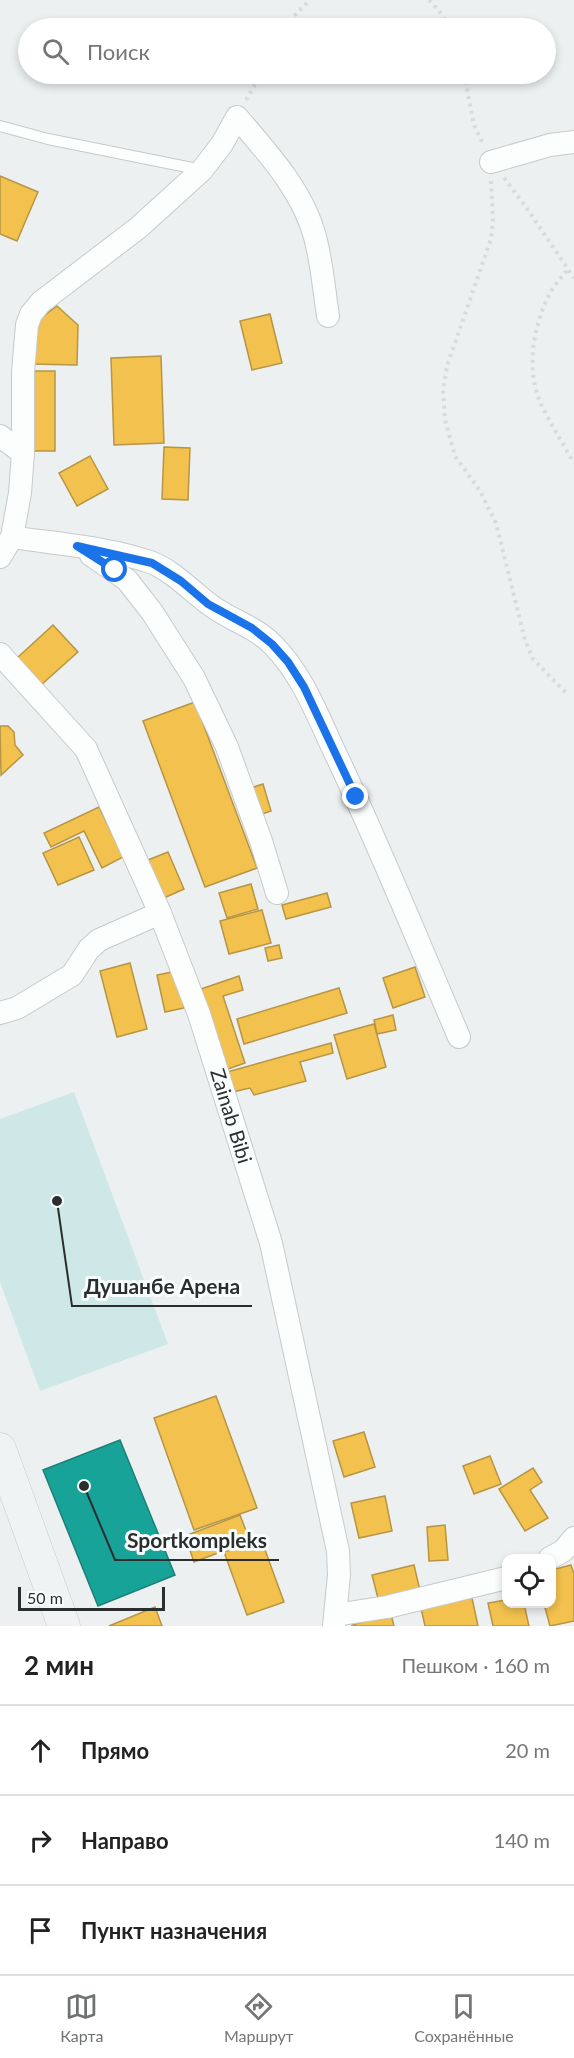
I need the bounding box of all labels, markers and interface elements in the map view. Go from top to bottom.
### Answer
search box [18,18,556,84]
icon: search [39,35,72,68]
text: Поиск [87,38,150,65]
route start [101,556,127,582]
route end [342,783,368,809]
street label: Zainab Bibi [206,1066,258,1166]
callout: Душанбе Арена [72,1267,252,1306]
text: Душанбе Арена [84,1273,240,1298]
callout: Sportkompleks [115,1521,279,1560]
text: Sportkompleks [127,1527,267,1552]
map controls [502,1554,556,1608]
button: locate [502,1554,556,1608]
scale bar [18,1584,165,1612]
text: 50 m [27,1588,63,1607]
text: 2 мин [24,1649,94,1681]
text: Пешком · 160 m [401,1653,550,1677]
icon: ahead [24,1734,57,1767]
text: Прямо [81,1737,149,1764]
text: 20 m [505,1738,550,1762]
icon: right [24,1824,57,1857]
text: Направо [81,1827,169,1854]
text: 140 m [494,1828,550,1852]
icon: arrive [24,1914,57,1947]
text: Пункт назначения [81,1917,267,1944]
tab: Карта [60,1990,103,2045]
tab: Маршрут [224,1990,294,2045]
tab: Сохранённые [414,1990,514,2045]

